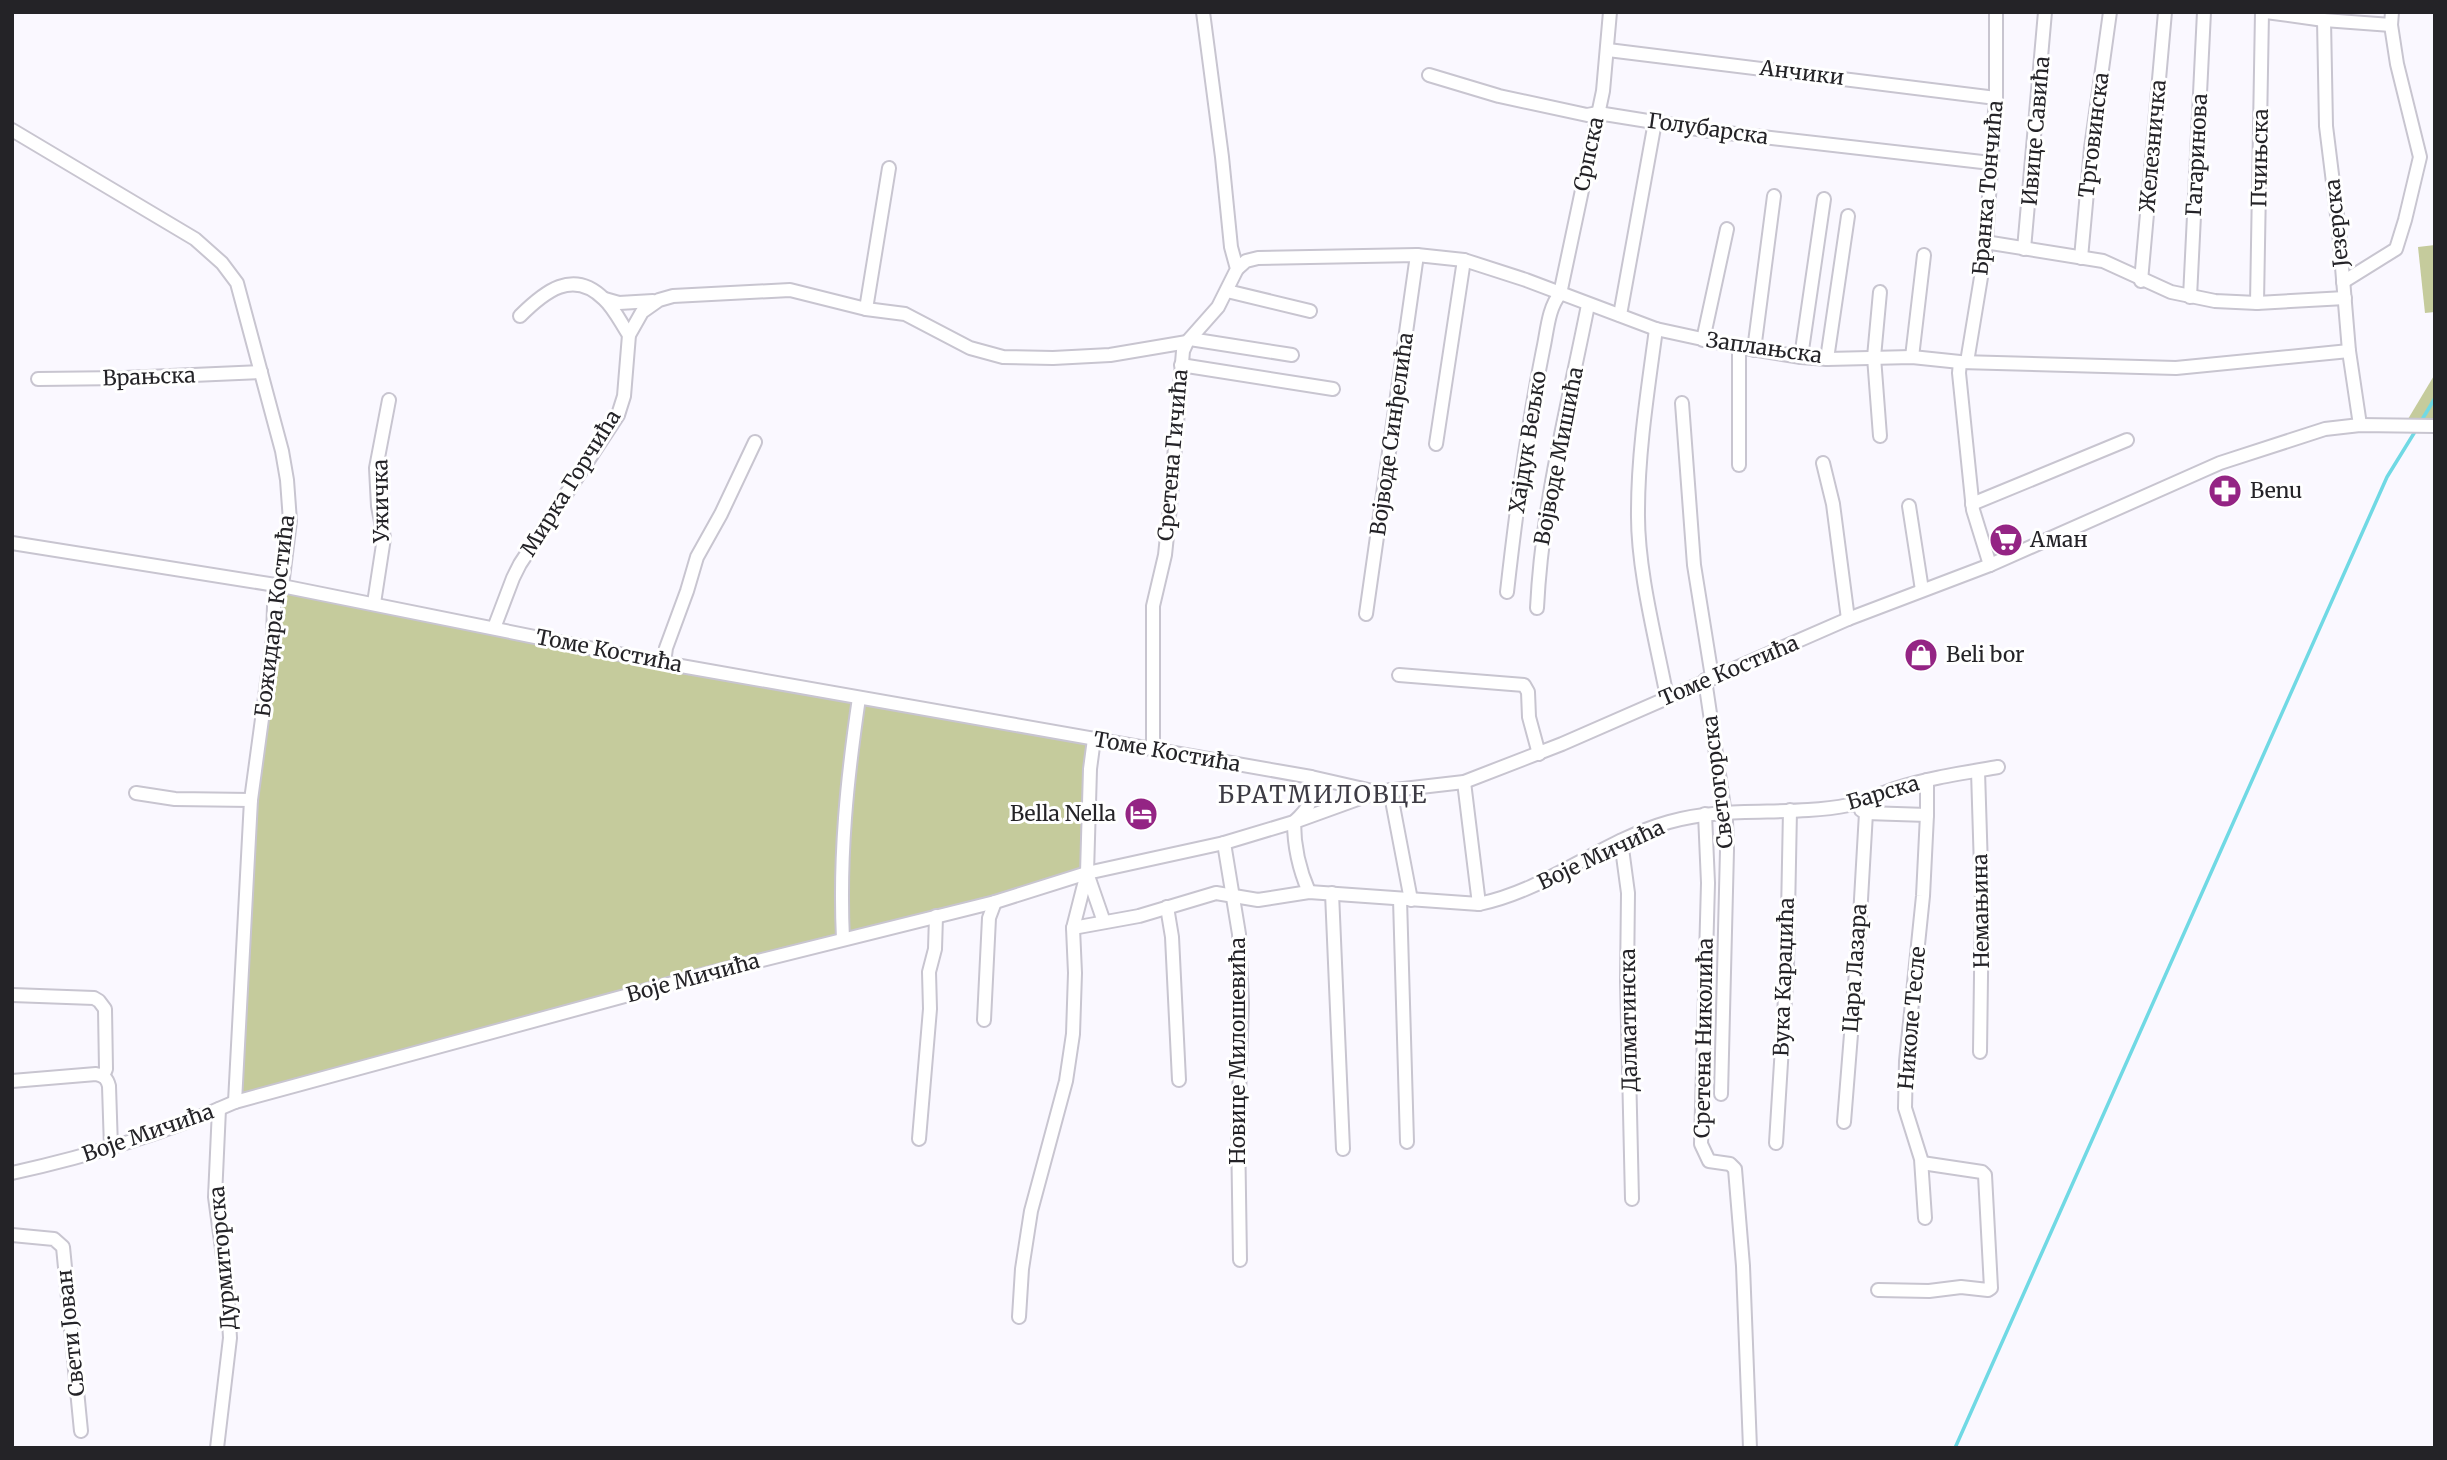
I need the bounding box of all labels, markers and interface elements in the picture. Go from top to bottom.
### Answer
street label: Анчики [1757,54,1846,91]
street label: Ивице Савића [2016,55,2055,207]
street label: Трговинска [2072,71,2115,199]
street label: Железничка [2133,78,2172,213]
street label: Гагаринова [2180,93,2213,217]
street label: Бранка Тончића [1966,99,2009,277]
street label: Голубарска [1646,107,1770,150]
street label: Пчињска [2245,108,2274,207]
street label: Српска [1567,114,1610,193]
street label: Језерска [2318,178,2355,269]
street label: Заплањска [1704,326,1824,369]
street label: Војводе Синђелића [1364,331,1419,537]
street label: Врањска [102,361,196,392]
street label: Војводе Мишића [1528,365,1589,547]
street label: Сретена Гичића [1152,368,1193,542]
street label: Хајдук Вељко [1503,369,1552,515]
street label: Мирка Горчића [515,405,626,561]
street label: Ужичка [366,459,395,544]
pharmacy icon: Benu [2206,472,2244,510]
place label: Benu [2250,477,2302,504]
street label: Божидара Костића [249,513,300,719]
supermarket icon: Аман [1987,521,2025,559]
place label: Аман [2029,526,2088,553]
street label: Томе Костића [534,623,685,678]
street label: Томе Костића [1655,629,1802,712]
shop icon: Beli bor [1902,636,1940,674]
place label: Beli bor [1946,641,2025,668]
street label: Светогорска [1696,714,1739,850]
street label: Томе Костића [1092,725,1243,778]
street label: Барска [1843,769,1922,816]
district label: БРАТМИЛОВЦЕ [1218,779,1428,810]
hotel icon: Bella Nella [1122,795,1160,833]
place label: Bella Nella [1010,800,1116,827]
street label: Воје Мичића [1533,813,1669,896]
street label: Немањина [1966,853,1995,969]
street label: Вука Караџића [1767,897,1800,1057]
street label: Цара Лазара [1837,902,1872,1033]
street label: Новице Милошевића [1224,937,1251,1165]
street label: Сретена Николића [1688,938,1719,1138]
street label: Николе Тесле [1892,945,1931,1091]
street label: Воје Мичића [623,947,763,1008]
street label: Далматинска [1614,948,1643,1092]
street label: Воје Мичића [79,1097,217,1168]
street label: Дурмиторска [203,1185,242,1331]
street label: Свети Јован [50,1268,91,1398]

